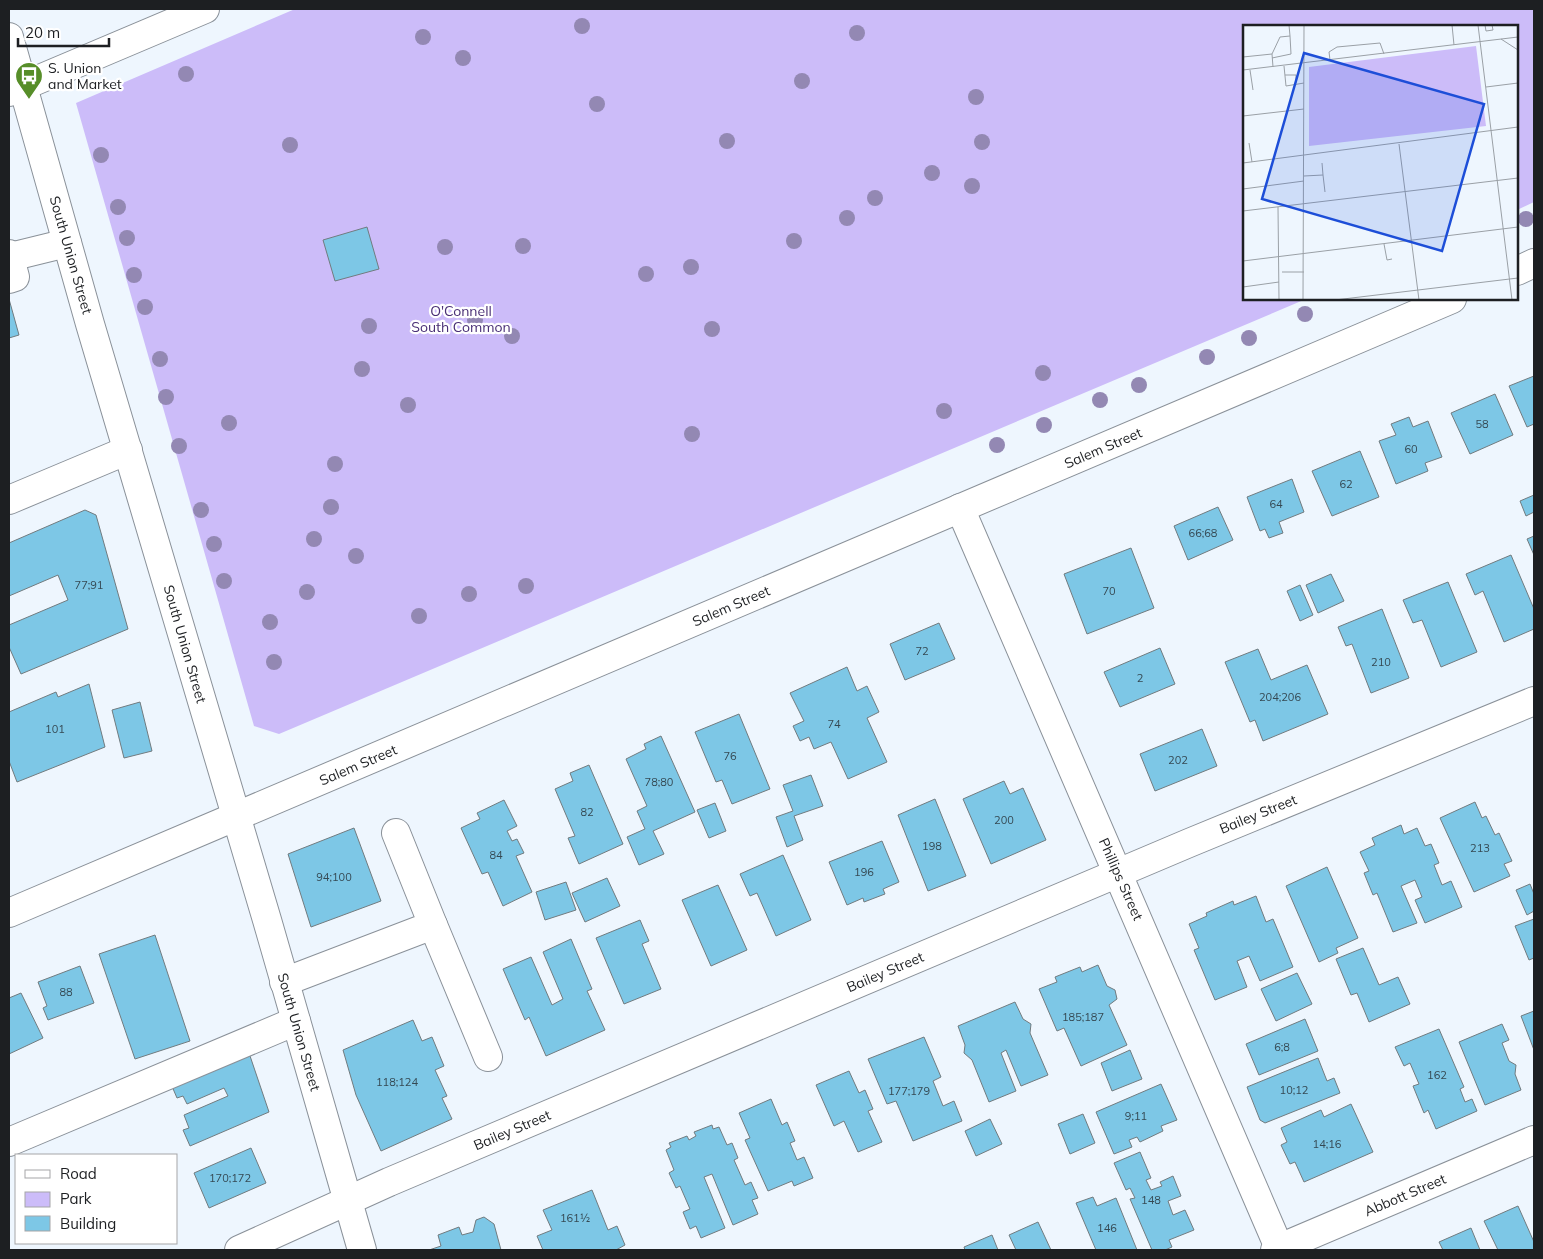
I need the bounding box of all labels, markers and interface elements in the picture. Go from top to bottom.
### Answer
scale bar [18,15,109,47]
text: 20 m [25,23,60,42]
inset map [1243,25,1518,300]
place label: S. Union and Market [48,59,122,93]
bus stop icon: S. Union and Market [14,61,44,100]
street label: South Union Street [46,194,96,316]
park label: O'Connell South Common [411,302,511,336]
house number: 58 [1475,417,1489,431]
street label: Salem Street [1061,424,1145,472]
house number: 60 [1404,442,1418,456]
house number: 62 [1339,477,1353,491]
house number: 64 [1269,497,1283,511]
house number: 66;68 [1189,526,1218,540]
house number: 77;91 [75,578,103,592]
street label: Salem Street [689,582,773,630]
street label: South Union Street [160,583,210,705]
house number: 70 [1102,584,1116,598]
house number: 72 [915,644,929,658]
house number: 210 [1371,655,1391,669]
house number: 2 [1137,671,1144,685]
house number: 204;206 [1259,690,1301,704]
house number: 74 [827,717,841,731]
house number: 101 [45,722,65,736]
street label: Salem Street [316,741,400,789]
house number: 76 [723,749,737,763]
house number: 202 [1168,753,1188,767]
house number: 78;80 [645,775,674,789]
street label: Bailey Street [1217,790,1299,838]
house number: 82 [580,805,594,819]
house number: 200 [994,813,1014,827]
street label: Phillips Street [1095,835,1147,923]
house number: 198 [922,839,942,853]
house number: 213 [1470,841,1490,855]
house number: 84 [489,848,503,862]
house number: 196 [854,865,874,879]
house number: 94;100 [316,870,352,884]
street label: Bailey Street [844,948,926,996]
street label: South Union Street [274,971,324,1093]
house number: 88 [59,985,73,999]
house number: 185;187 [1062,1010,1104,1024]
house number: 6;8 [1274,1040,1290,1054]
house number: 162 [1427,1068,1447,1082]
house number: 118;124 [376,1075,418,1089]
house number: 10;12 [1280,1083,1309,1097]
house number: 177;179 [888,1084,930,1098]
street label: Bailey Street [471,1106,553,1154]
house number: 9;11 [1125,1109,1147,1123]
house number: 14;16 [1313,1137,1342,1151]
legend [15,1154,178,1244]
text: Road [60,1164,97,1183]
street label: Abbott Street [1361,1170,1449,1220]
house number: 170;172 [209,1171,251,1185]
text: Park [60,1189,92,1208]
house number: 148 [1141,1193,1161,1207]
house number: 161½ [560,1211,590,1225]
text: Building [60,1214,116,1233]
house number: 146 [1097,1221,1117,1235]

